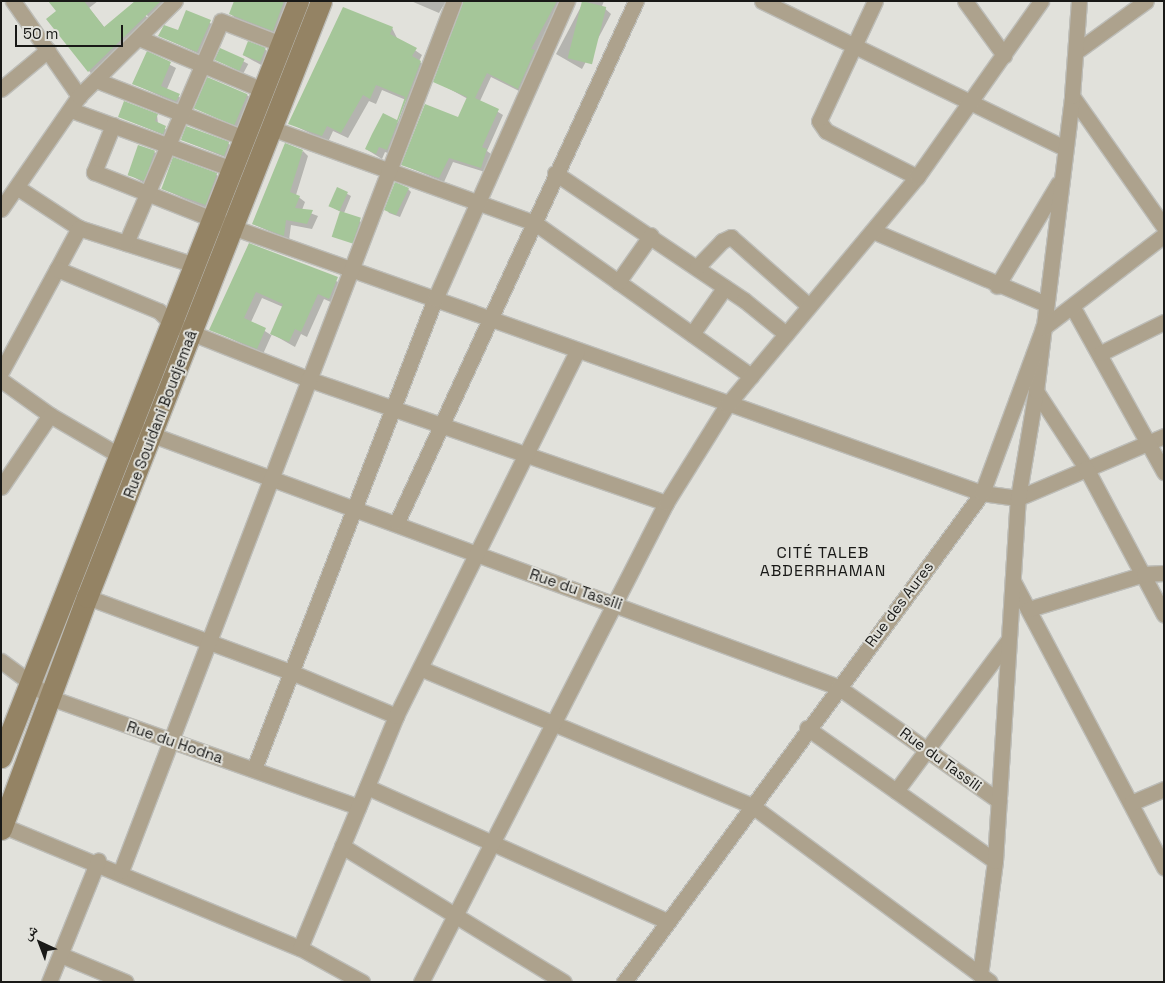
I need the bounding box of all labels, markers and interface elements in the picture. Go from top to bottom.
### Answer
scale bar [18,15,125,47]
text: 50 m [23,24,58,43]
street label: Rue Souidani Boudjemaâ [120,327,200,501]
district label: CITÉ TALEB ABDERRHAMAN [758,543,888,581]
street label: Rue des Aures [861,558,937,650]
street label: Rue du Tassili [527,565,625,613]
street label: Rue du Hodna [124,717,226,767]
street label: Rue du Tassili [896,723,986,795]
north arrow [15,918,65,968]
text: ش [18,920,41,944]

